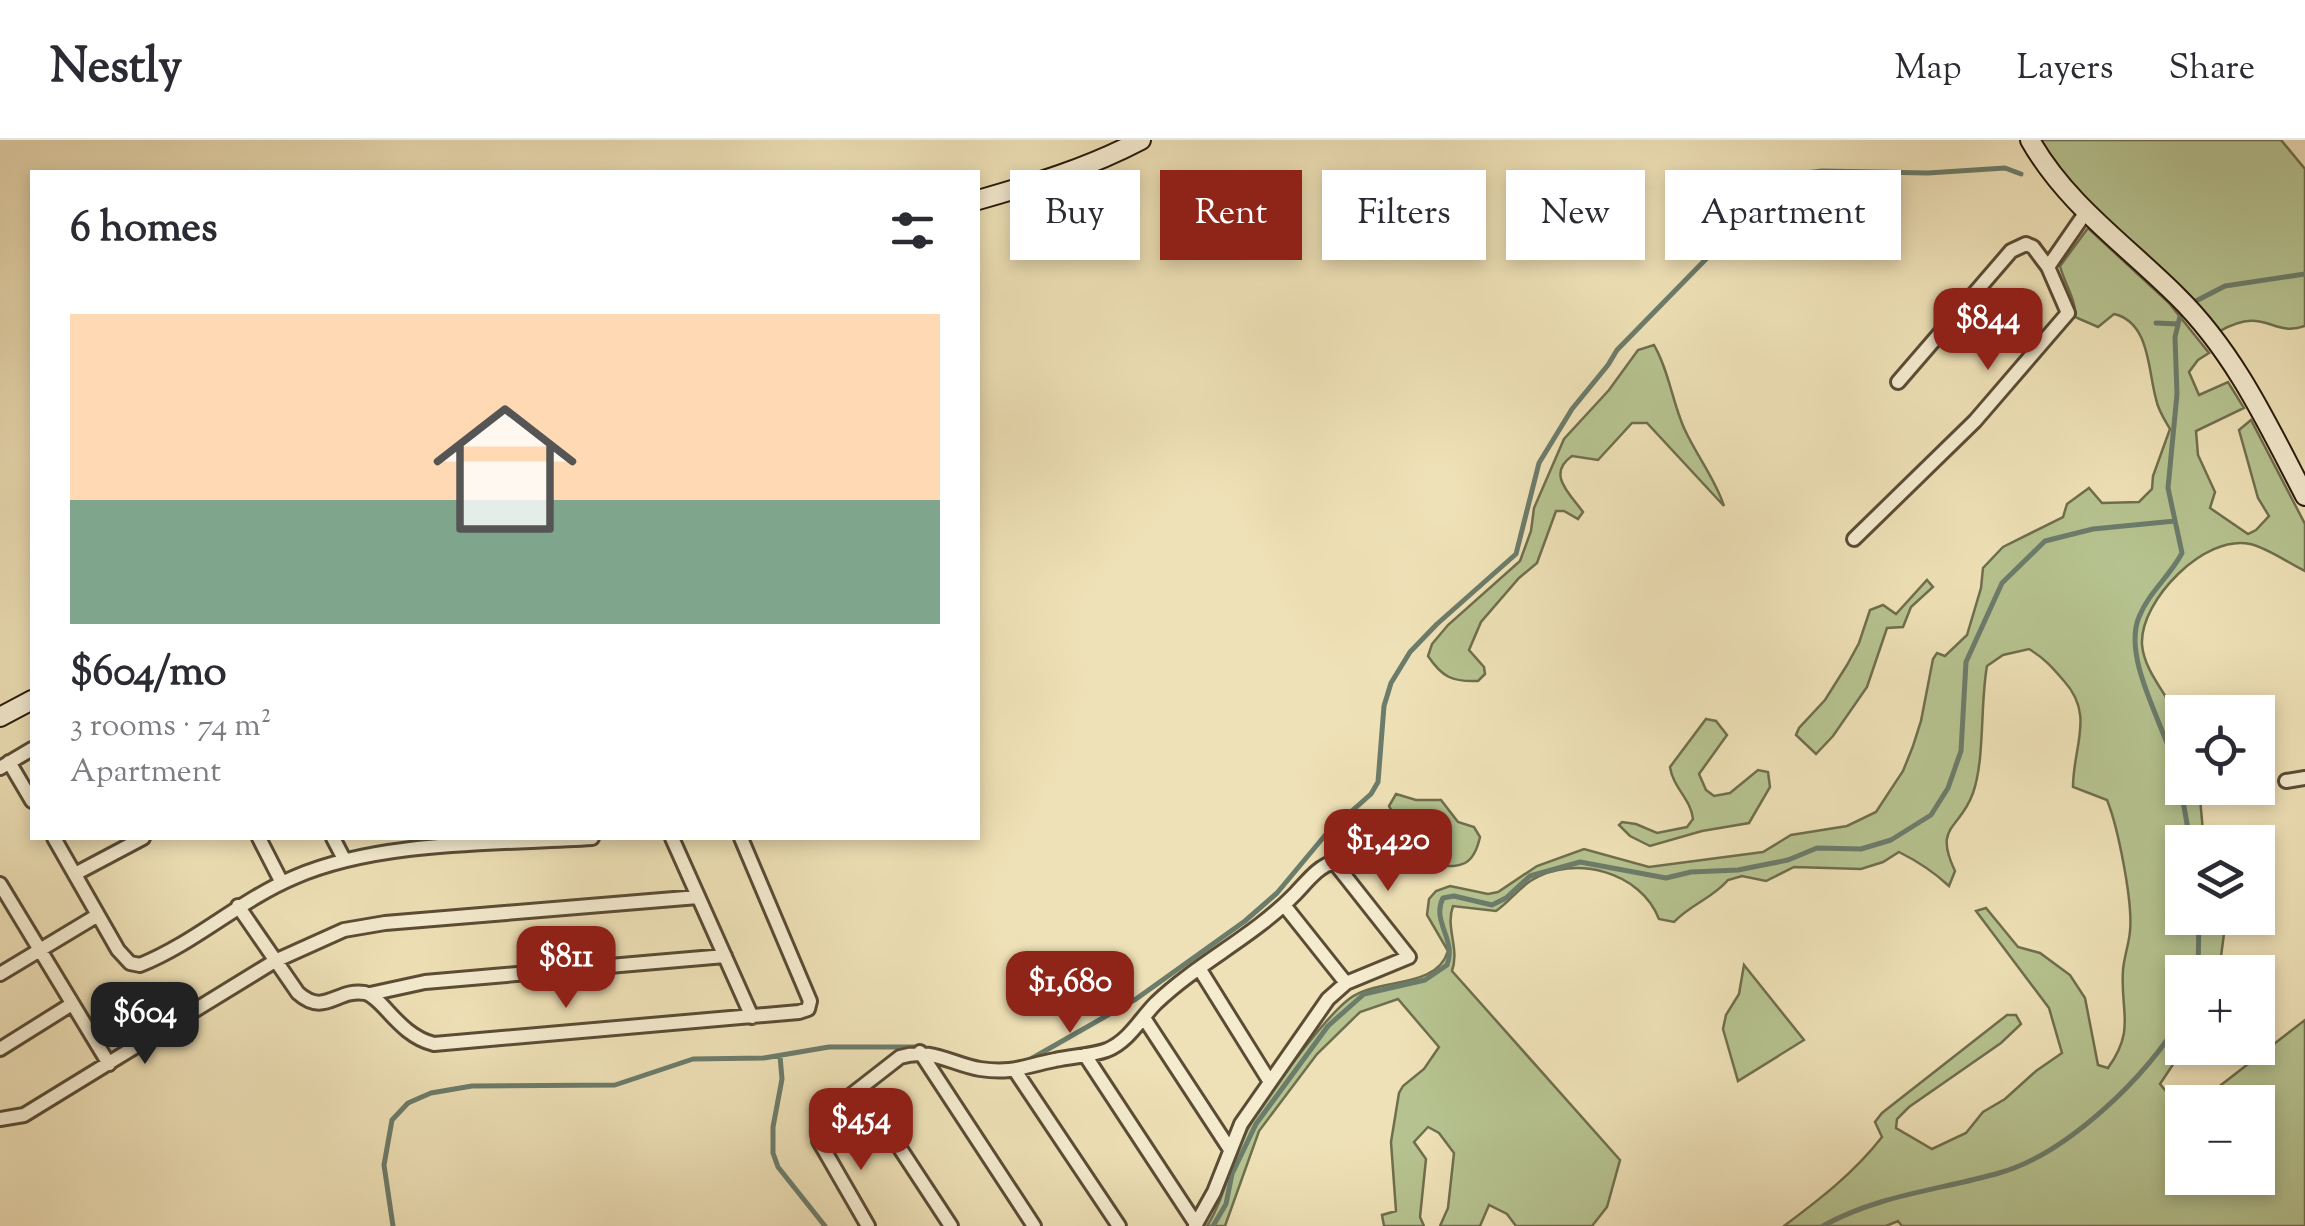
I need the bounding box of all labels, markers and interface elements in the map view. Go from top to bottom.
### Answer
text: Nestly [50,35,182,104]
text: Map [1894,44,1962,95]
text: Layers [2017,44,2114,95]
text: Share [2169,44,2255,95]
chip: Buy [1010,170,1140,260]
chip: Rent [1160,170,1302,260]
chip: Filters [1322,170,1486,260]
chip: New [1506,170,1645,260]
chip: Apartment [1665,170,1901,260]
text: 6 homes [70,200,217,260]
icon: filters [885,203,940,258]
pin: $844 [1929,288,2047,373]
text: $844 [1956,297,2021,343]
icon: home [415,379,595,559]
text: $604/mo [70,644,226,704]
map controls [2165,695,2275,1195]
button: locate [2165,695,2275,805]
text: 3 rooms · 74 m² [70,704,272,750]
text: Apartment [70,750,221,796]
pin: $1,420 [1307,809,1469,894]
text: $1,420 [1346,818,1430,864]
button: layers [2165,825,2275,935]
pin: $811 [507,926,625,1011]
text: $811 [539,935,593,981]
pin: $1,680 [989,951,1151,1036]
button: + [2165,955,2275,1065]
text: $1,680 [1028,960,1112,1006]
pin: $604 [86,982,204,1067]
text: $604 [113,991,177,1037]
button: − [2165,1085,2275,1195]
pin: $454 [802,1088,920,1173]
text: $454 [831,1097,891,1143]

